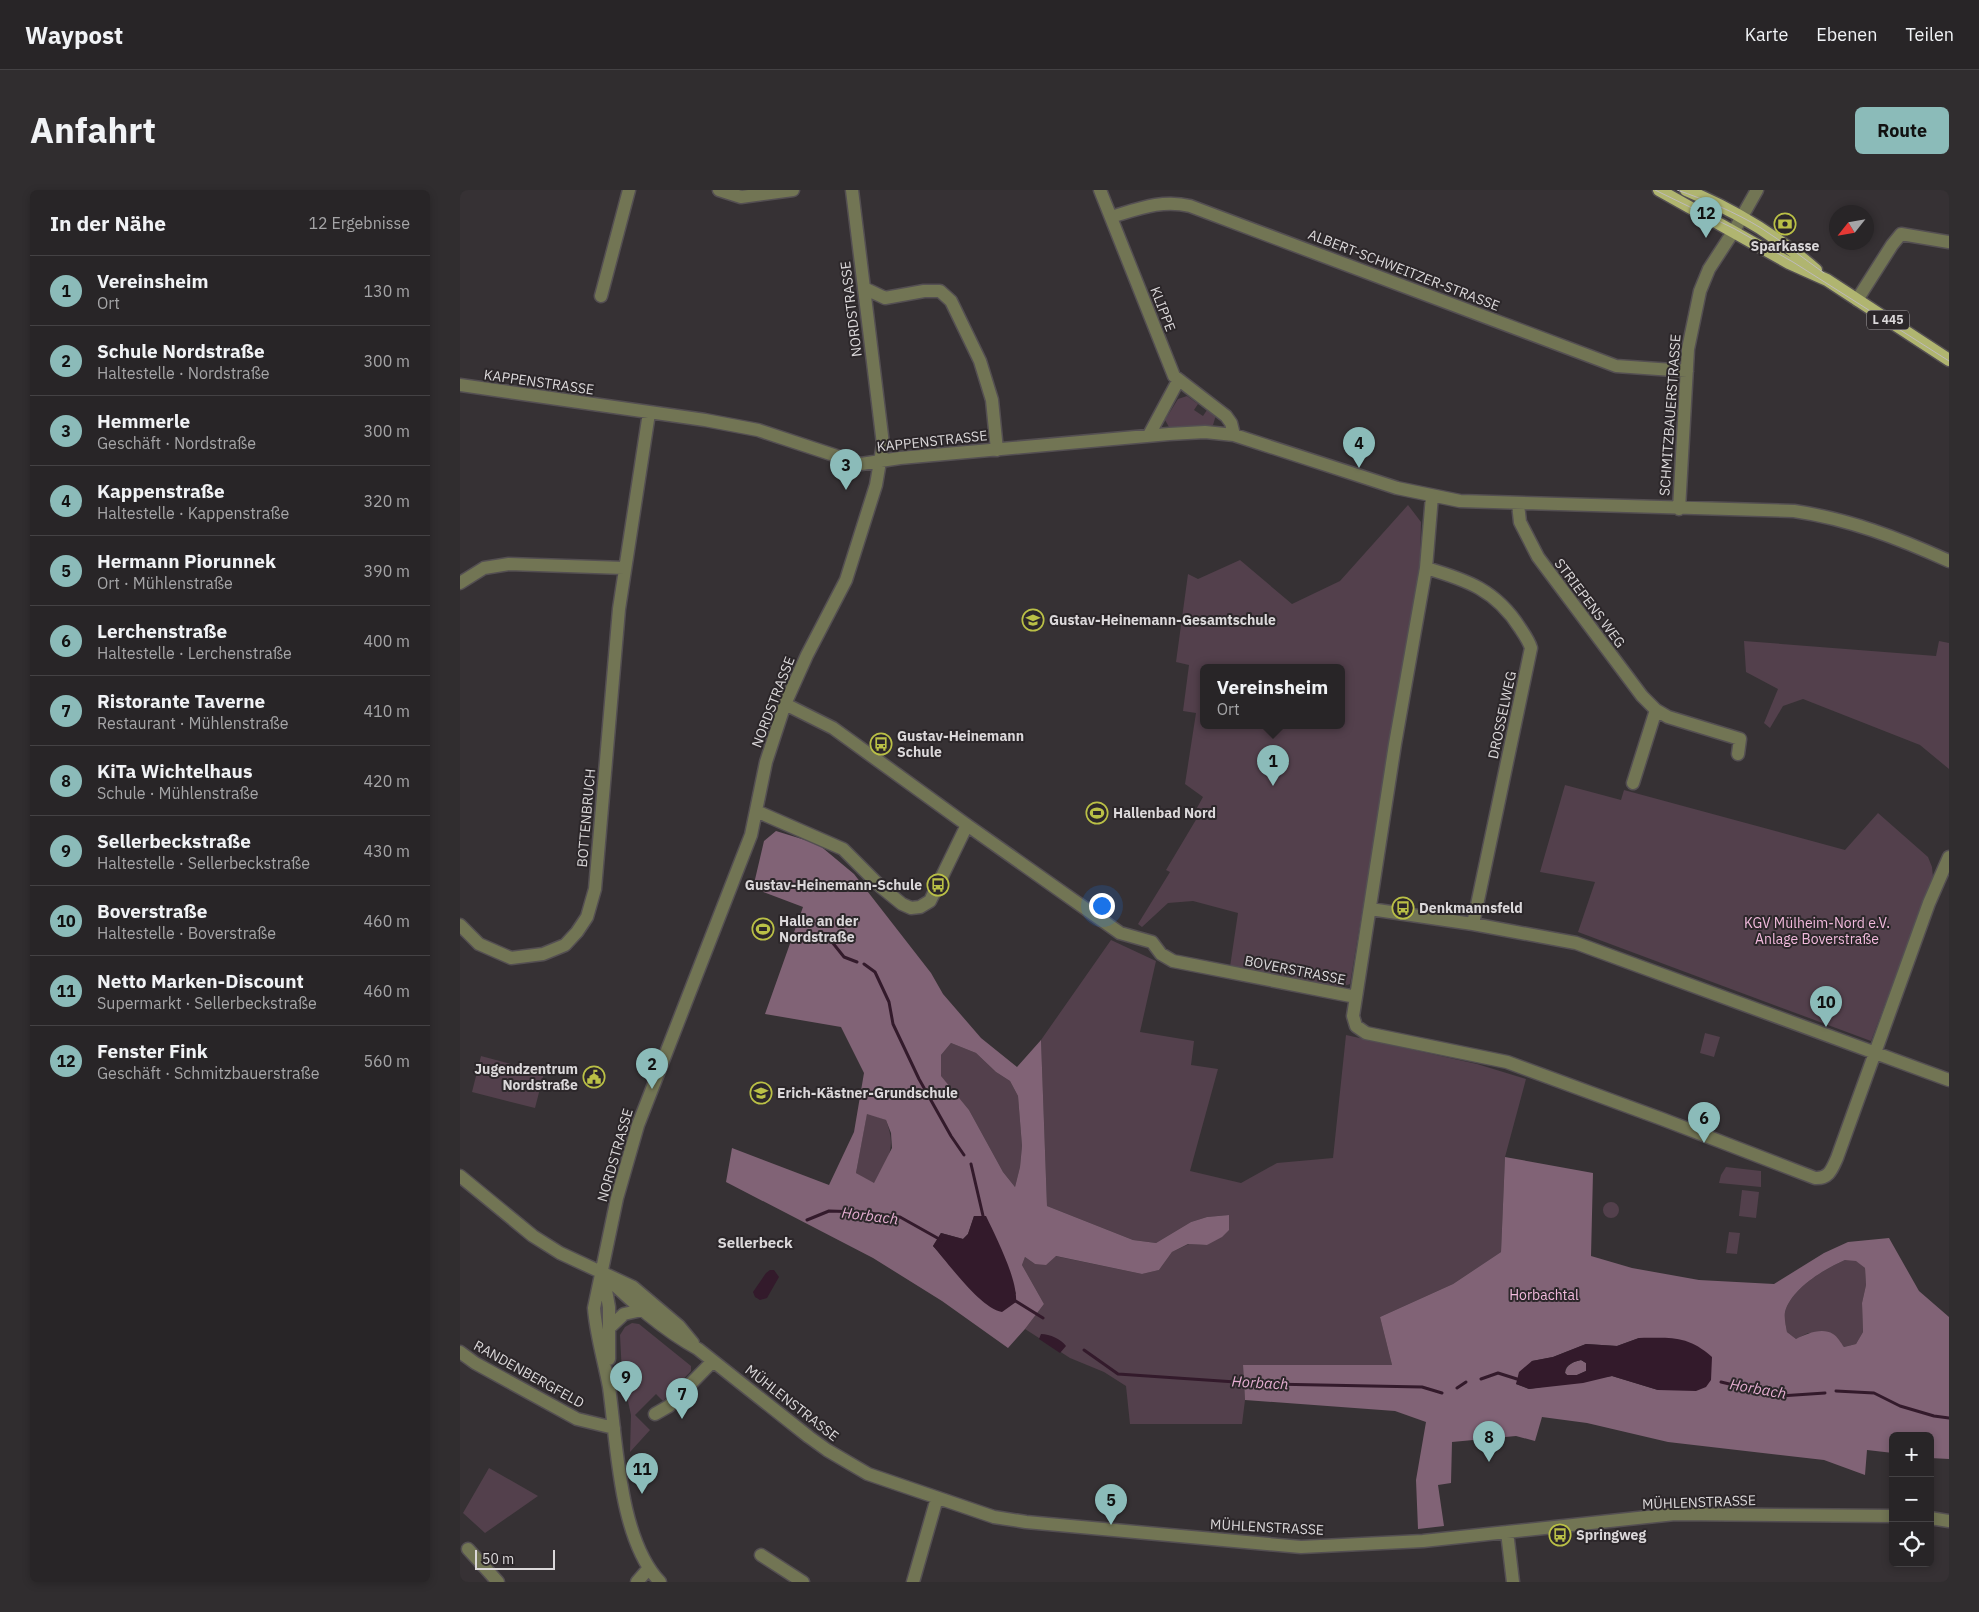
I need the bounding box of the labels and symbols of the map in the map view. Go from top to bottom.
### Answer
pin: 12 [1690,197,1722,238]
north arrow [1829,205,1874,250]
bank icon: Sparkasse [1773,212,1797,236]
street label: ALBERT-SCHWEITZER-STRASSE [1306,225,1502,315]
place label: Sparkasse [1751,237,1820,255]
street label: NORDSTRASSE [836,260,866,358]
street label: KLIPPE [1146,284,1180,334]
road number: L 445 [1867,310,1909,330]
street label: SCHMITZBAUERSTRASSE [1655,333,1685,497]
street label: KAPPENSTRASSE [483,365,595,399]
street label: KAPPENSTRASSE [876,426,988,456]
pin: 4 [1343,427,1375,468]
pin: 3 [830,449,862,490]
street label: STRIEPENS WEG [1551,555,1629,651]
school or university icon: Gustav-Heinemann-Gesamtschule [1021,608,1045,632]
place label: Gustav-Heinemann-Gesamtschule [1049,611,1276,629]
street label: NORDSTRASSE [747,654,799,750]
street label: DROSSELWEG [1484,669,1520,761]
place label: Gustav-Heinemann Schule [897,727,1024,761]
bus stop icon: Gustav-Heinemann Schule [869,732,893,756]
pin: 1 [1257,745,1289,786]
street label: BOTTENBRUCH [573,768,599,868]
sports icon: Hallenbad Nord [1085,801,1109,825]
place label: Hallenbad Nord [1113,804,1216,822]
bus stop icon: Gustav-Heinemann-Schule [926,873,950,897]
place label: Gustav-Heinemann-Schule [745,876,922,894]
your location [1089,893,1115,919]
bus stop icon: Denkmannsfeld [1391,896,1415,920]
place label: Denkmannsfeld [1419,899,1523,917]
place label: Halle an der Nordstraße [779,912,859,946]
park label: KGV Mülheim-Nord e.V. Anlage Boverstraße [1744,914,1890,948]
sports icon: Halle an der Nordstraße [751,917,775,941]
street label: BOVERSTRASSE [1243,951,1347,989]
pin: 10 [1810,986,1842,1027]
pin: 2 [636,1048,668,1089]
place label: Jugendzentrum Nordstraße [474,1060,578,1094]
public building icon: Jugendzentrum Nordstraße [582,1065,606,1089]
school or university icon: Erich-Kästner-Grundschule [749,1081,773,1105]
place label: Erich-Kästner-Grundschule [777,1084,958,1102]
pin: 6 [1688,1102,1720,1143]
street label: NORDSTRASSE [593,1106,637,1204]
water label: Horbach [841,1203,900,1228]
district label: Sellerbeck [717,1233,793,1252]
park label: Horbachtal [1509,1286,1579,1304]
street label: RANDENBERGFELD [471,1336,587,1412]
pin: 9 [610,1361,642,1402]
street label: MÜHLENSTRASSE [742,1361,842,1445]
water label: Horbach [1231,1372,1289,1393]
water label: Horbach [1728,1374,1788,1403]
pin: 7 [666,1378,698,1419]
pin: 8 [1473,1421,1505,1462]
pin: 11 [626,1453,658,1494]
pin: 5 [1095,1484,1127,1525]
street label: MÜHLENSTRASSE [1642,1491,1756,1513]
street label: MÜHLENSTRASSE [1210,1515,1324,1539]
bus stop icon: Springweg [1548,1523,1572,1547]
place label: Springweg [1576,1526,1646,1544]
scale bar [475,1547,555,1570]

